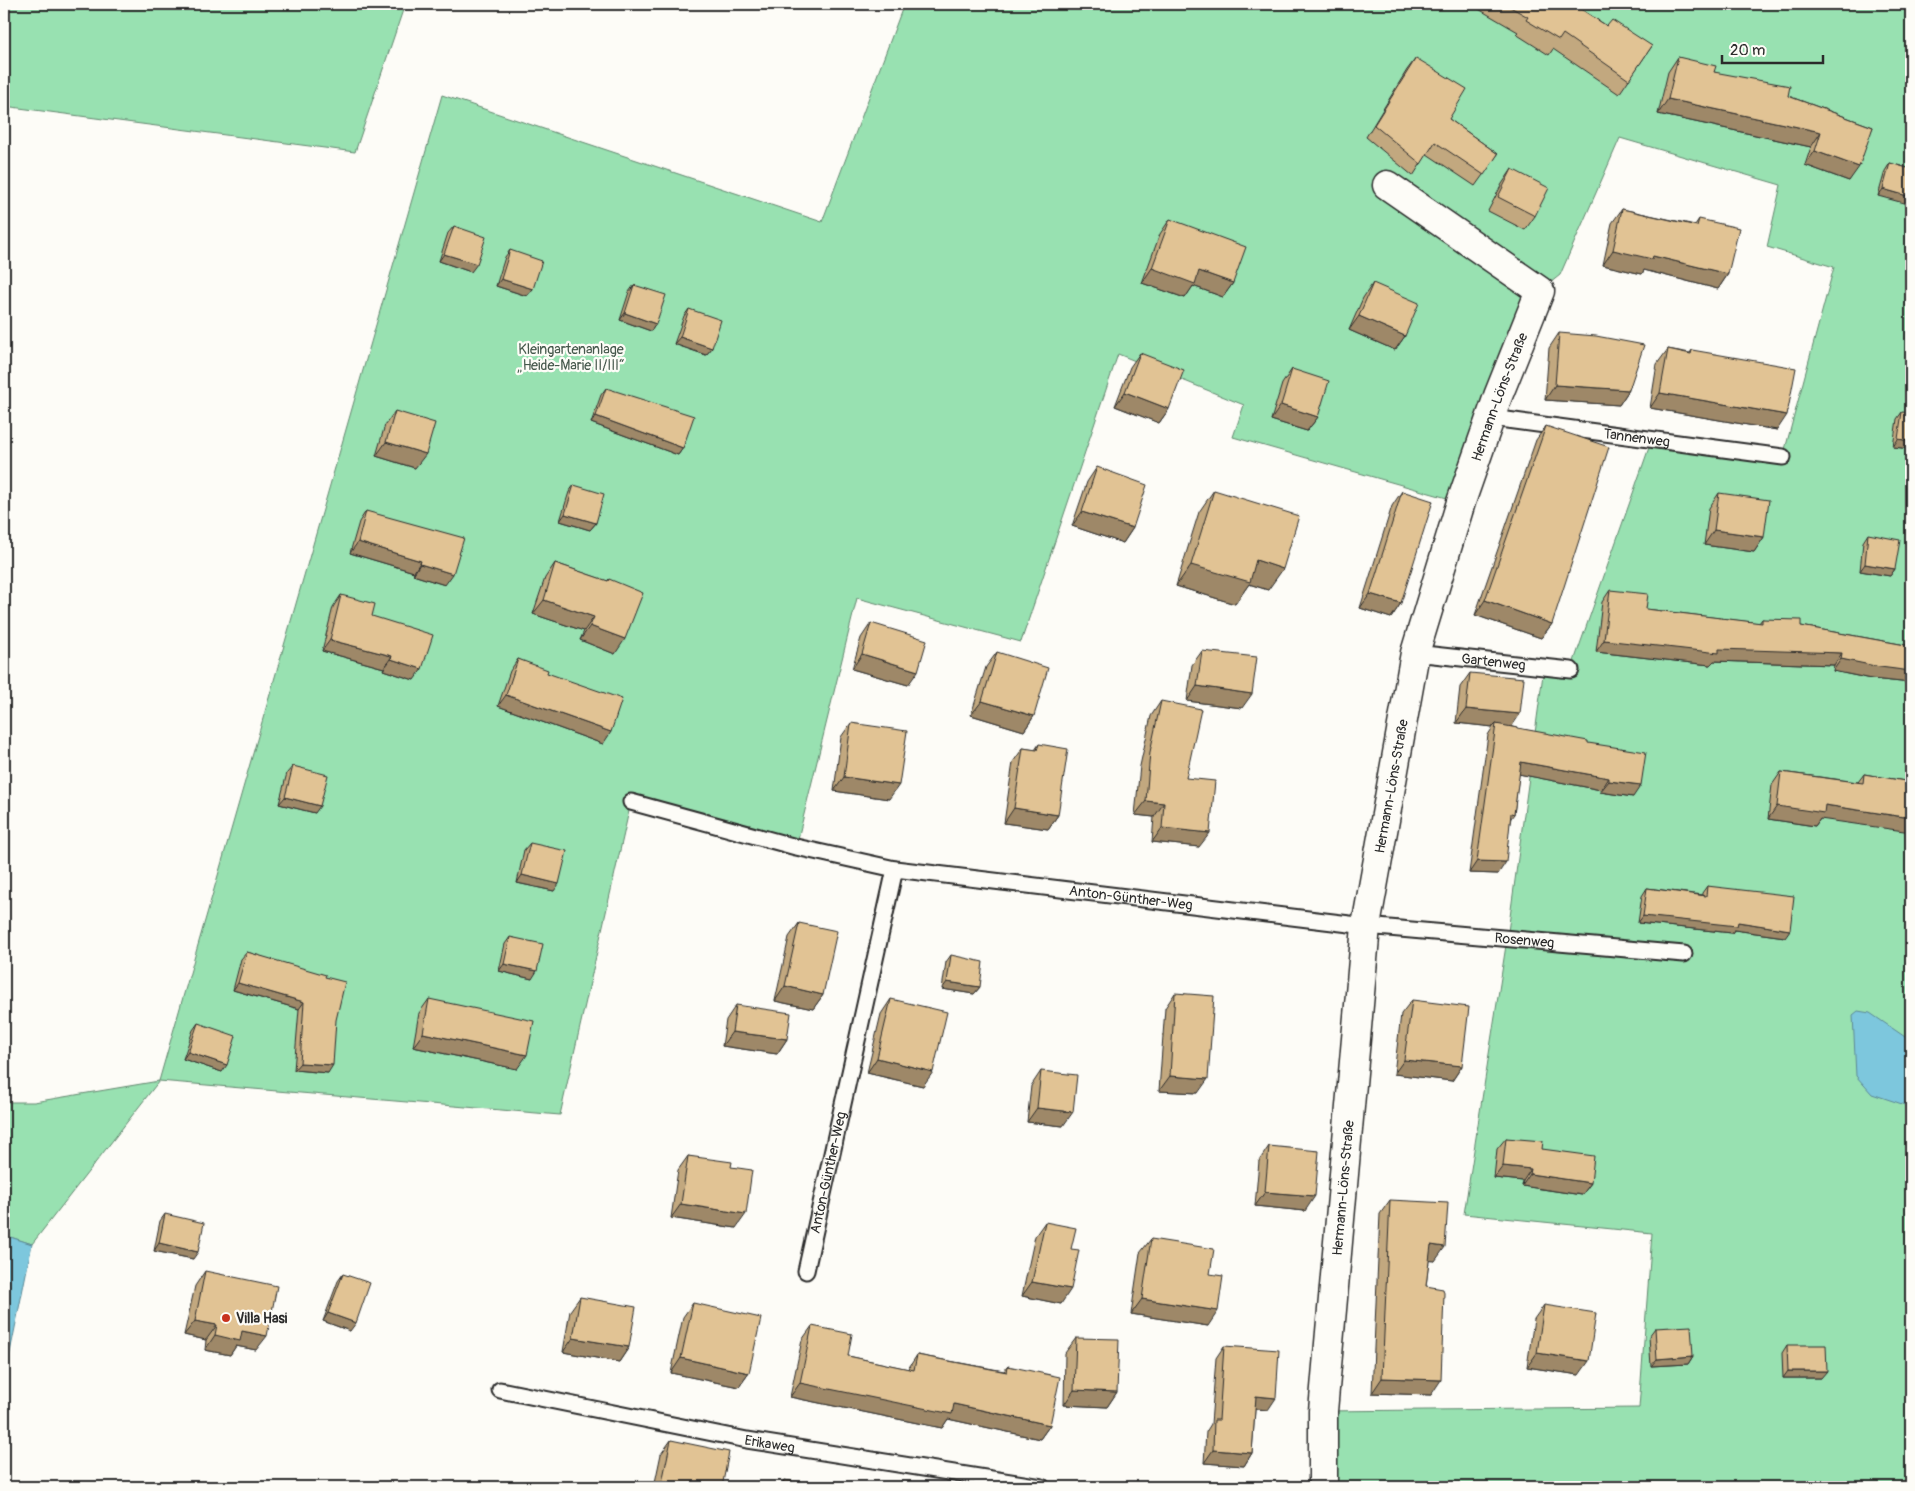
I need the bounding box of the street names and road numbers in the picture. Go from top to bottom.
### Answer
street label: Hermann-Löns-Straße [1468,330,1531,464]
street label: Tannenweg [1602,425,1671,451]
street label: Gartenweg [1461,650,1526,674]
street label: Hermann-Löns-Straße [1371,718,1412,855]
street label: Anton-Günther-Weg [1068,882,1193,914]
street label: Rosenweg [1494,929,1555,952]
street label: Anton-Günther-Weg [807,1110,850,1235]
street label: Hermann-Löns-Straße [1329,1119,1358,1256]
street label: Erikaweg [743,1432,796,1456]

